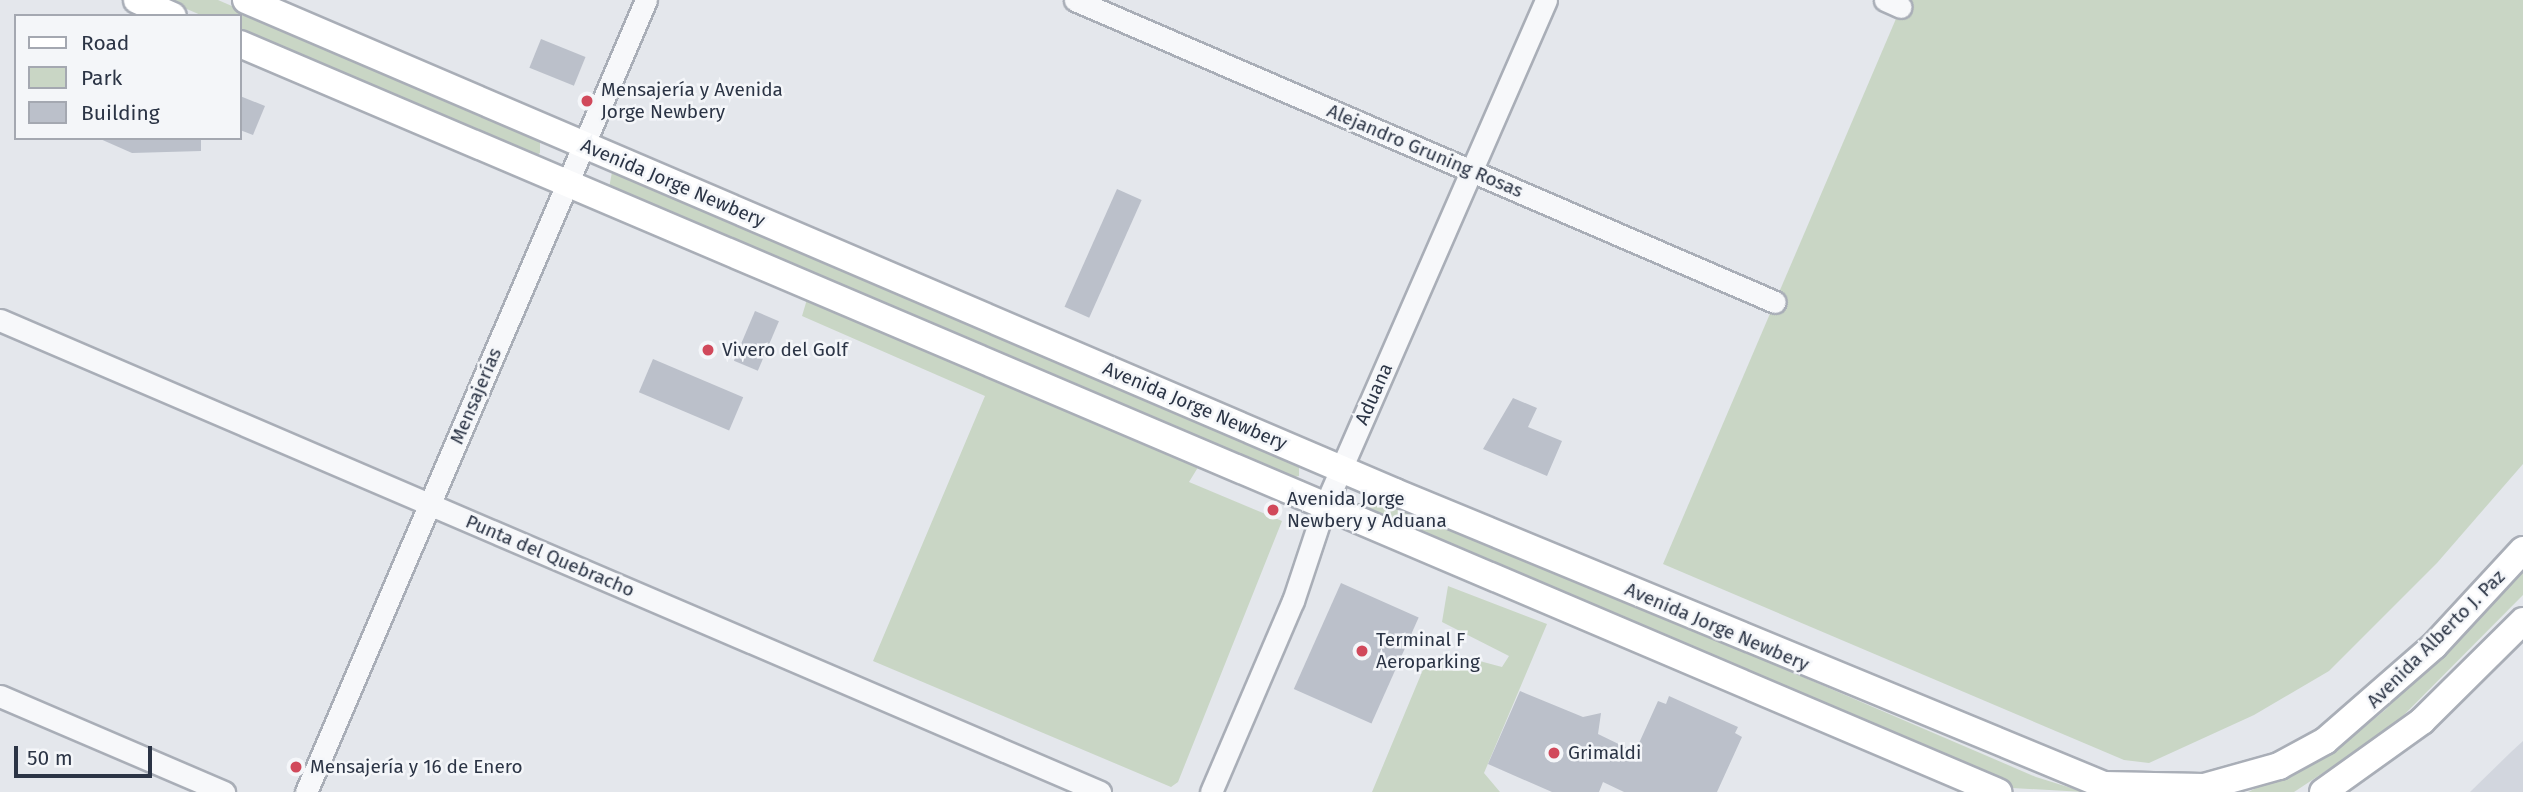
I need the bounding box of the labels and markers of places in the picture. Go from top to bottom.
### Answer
place label: Mensajería y Avenida Jorge Newbery [601,79,783,123]
marker: Mensajería y Avenida Jorge Newbery [579,93,595,109]
place label: Vivero del Golf [722,339,848,361]
marker: Vivero del Golf [700,342,716,358]
place label: Avenida Jorge Newbery y Aduana [1287,488,1447,532]
marker: Avenida Jorge Newbery y Aduana [1265,502,1281,518]
place label: Terminal F Aeroparking [1376,629,1480,673]
marker: Terminal F Aeroparking [1354,643,1370,659]
place label: Grimaldi [1568,742,1641,764]
marker: Grimaldi [1546,745,1562,761]
place label: Mensajería y 16 de Enero [310,756,523,778]
marker: Mensajería y 16 de Enero [288,759,304,775]

